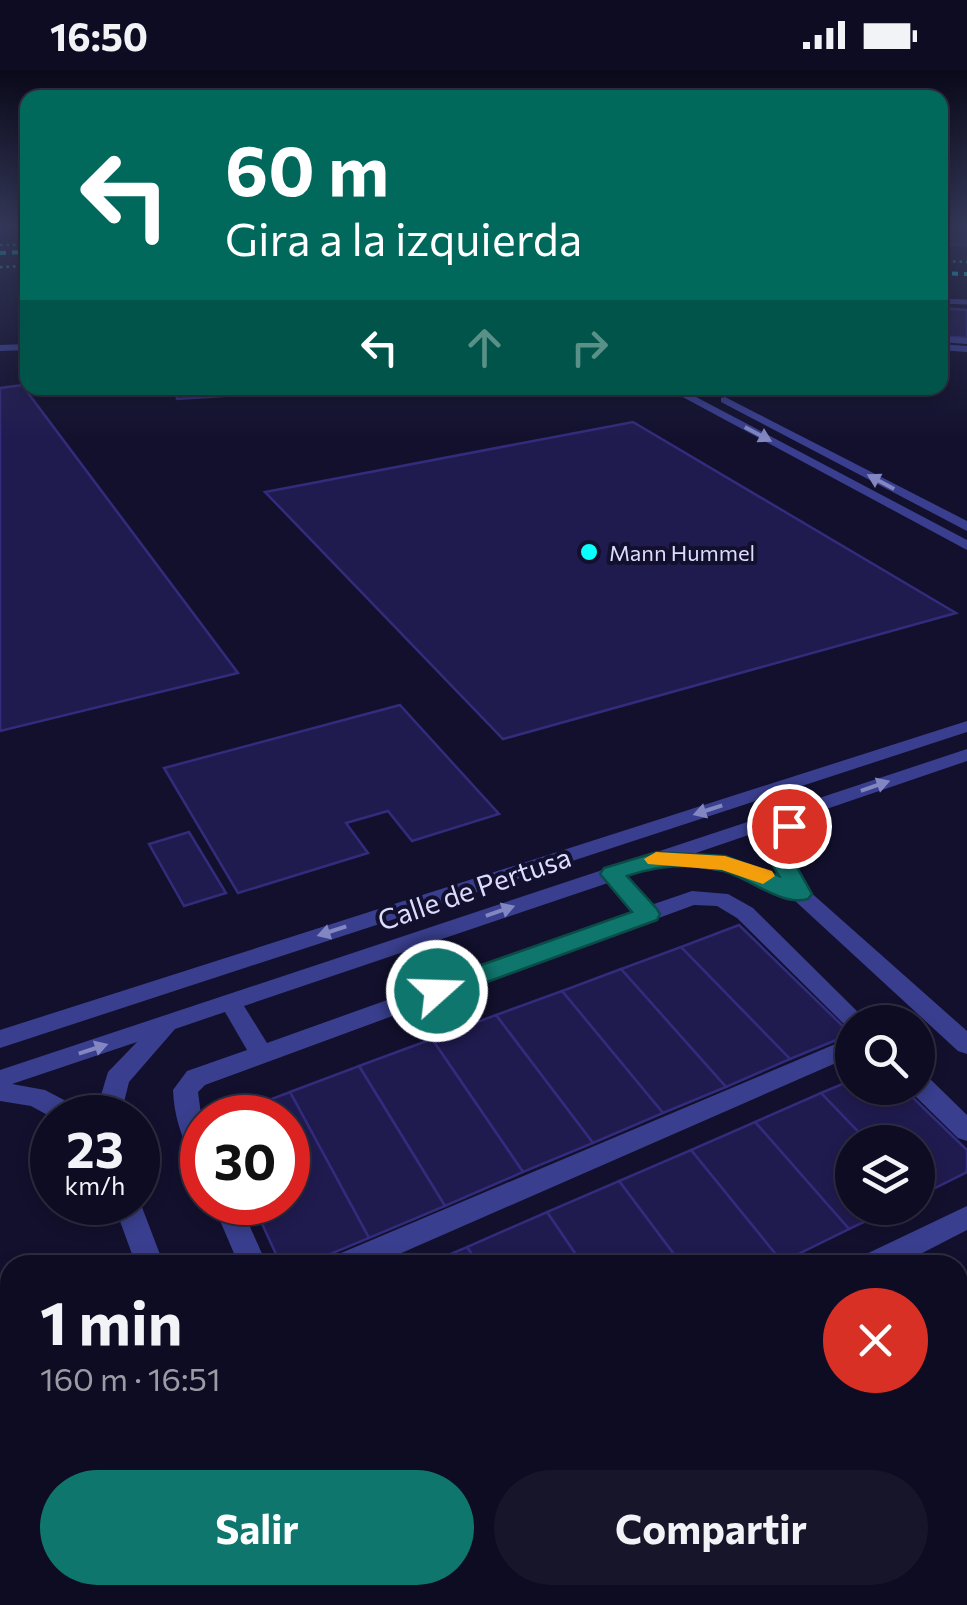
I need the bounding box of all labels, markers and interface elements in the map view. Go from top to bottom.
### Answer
text: 16:50 [50,12,148,59]
text: 60 m [225,125,389,210]
icon: left [60,130,190,260]
text: Gira a la izquierda [225,210,582,265]
icon: left [352,320,407,375]
icon: ahead [457,320,512,375]
icon: right [562,320,617,375]
one-way arrow [744,424,772,442]
one-way arrow [866,474,895,491]
place label: Mann Hummel [609,539,755,566]
marker: Mann Hummel [578,541,600,563]
one-way arrow [860,777,890,792]
pin [747,784,832,869]
icon: arrive [762,799,817,854]
one-way arrow [692,803,722,818]
street label: Calle de Pertusa [373,839,575,937]
one-way arrow [485,903,515,918]
one-way arrow [317,925,347,940]
position arrow [385,939,489,1043]
map controls [835,1005,935,1225]
button: search [835,1005,935,1105]
one-way arrow [78,1040,108,1055]
speed limit sign: 30 [180,1095,310,1225]
text: 23 [66,1117,124,1178]
button: layers [835,1125,935,1225]
text: km/h [65,1170,125,1200]
text: 1 min [40,1284,182,1357]
button: close [823,1288,928,1393]
text: 160 m · 16:51 [40,1358,221,1398]
button: Salir [40,1470,474,1585]
button: Compartir [494,1470,928,1585]

